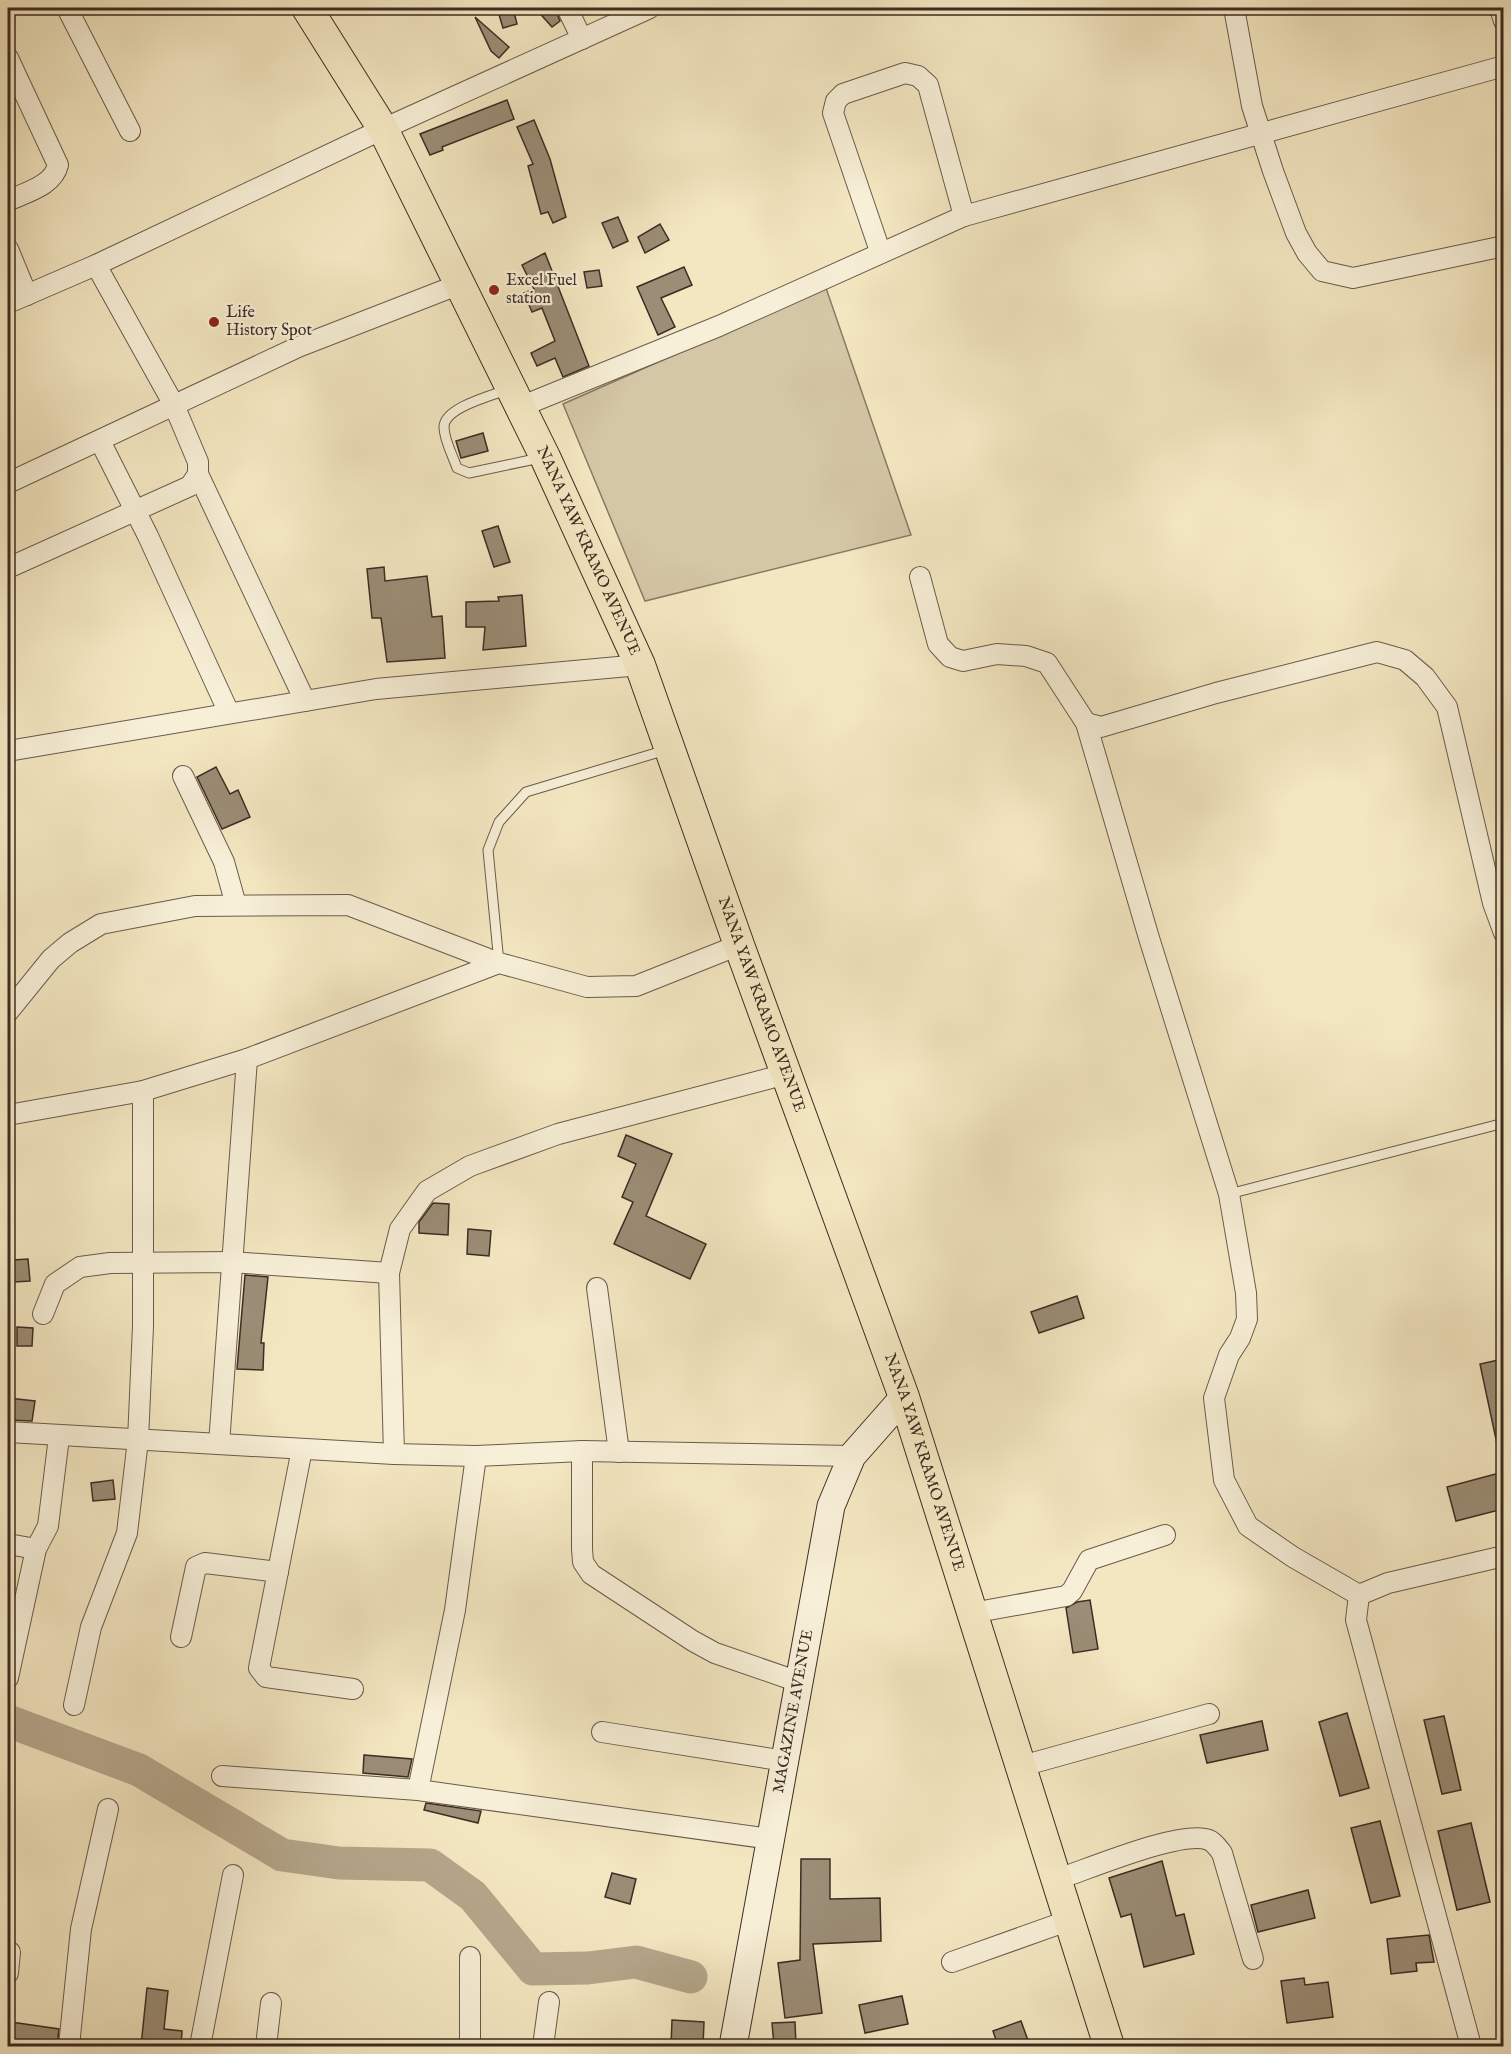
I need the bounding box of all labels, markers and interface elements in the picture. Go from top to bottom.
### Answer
place label: Excel Fuel station [506,271,578,309]
marker: Excel Fuel station [487,283,501,297]
place label: Life History Spot [226,303,312,341]
marker: Life History Spot [207,315,221,329]
street label: NANA YAW KRAMO AVENUE [531,443,644,659]
street label: NANA YAW KRAMO AVENUE [713,894,809,1115]
street label: NANA YAW KRAMO AVENUE [879,1351,968,1574]
street label: MAGAZINE AVENUE [769,1628,818,1795]

